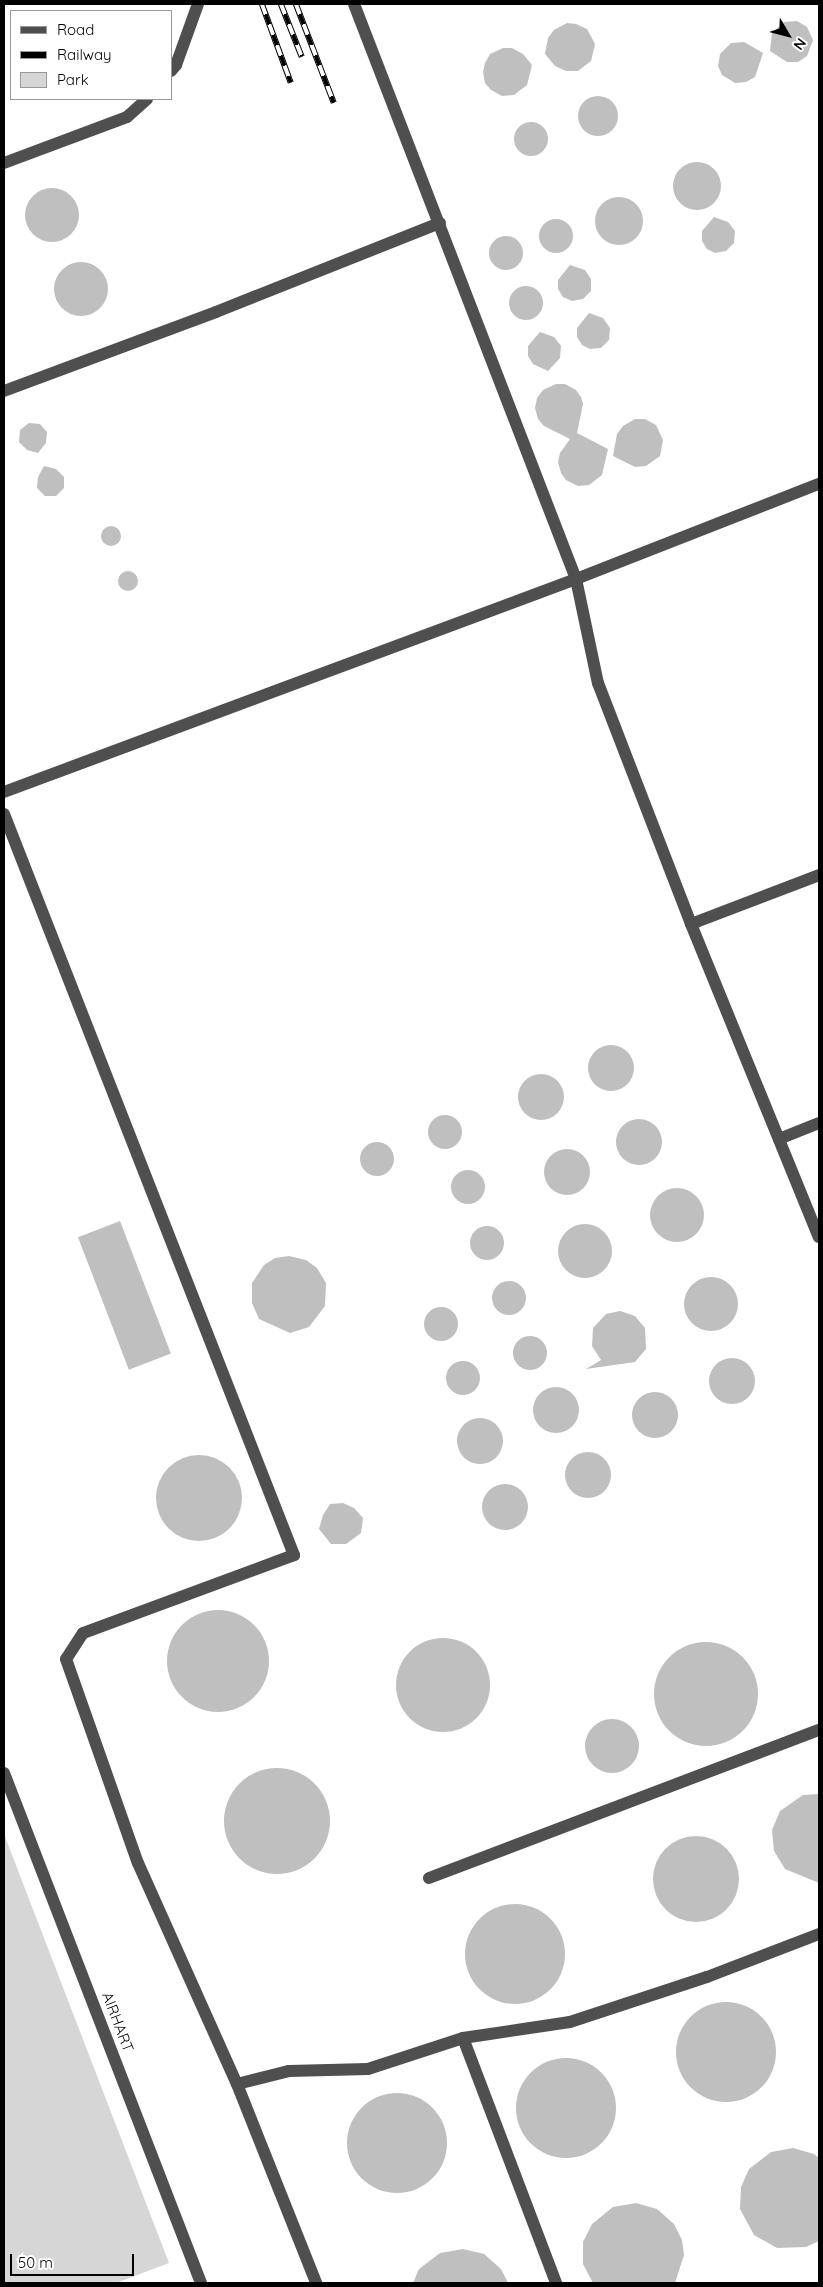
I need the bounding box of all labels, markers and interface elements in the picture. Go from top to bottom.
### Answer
legend [10,10,172,100]
north arrow [763,10,813,60]
text: Road [57,20,94,39]
text: N [790,34,810,54]
text: Railway [57,45,112,64]
text: Park [57,70,89,89]
street label: AIRHART [98,1989,138,2055]
scale bar [12,2244,136,2276]
text: 50 m [18,2253,53,2272]

